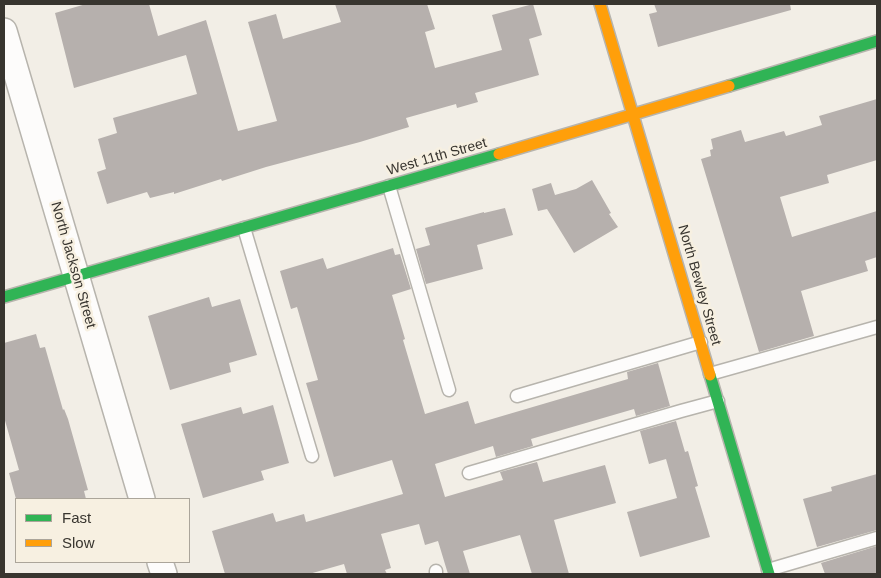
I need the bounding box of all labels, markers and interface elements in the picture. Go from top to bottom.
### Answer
street label: West 11th Street [385,135,489,179]
street label: North Jackson Street [47,200,99,330]
street label: North Bewley Street [674,223,724,347]
legend [15,498,190,563]
text: Fast [62,509,91,526]
text: Slow [62,534,95,551]

